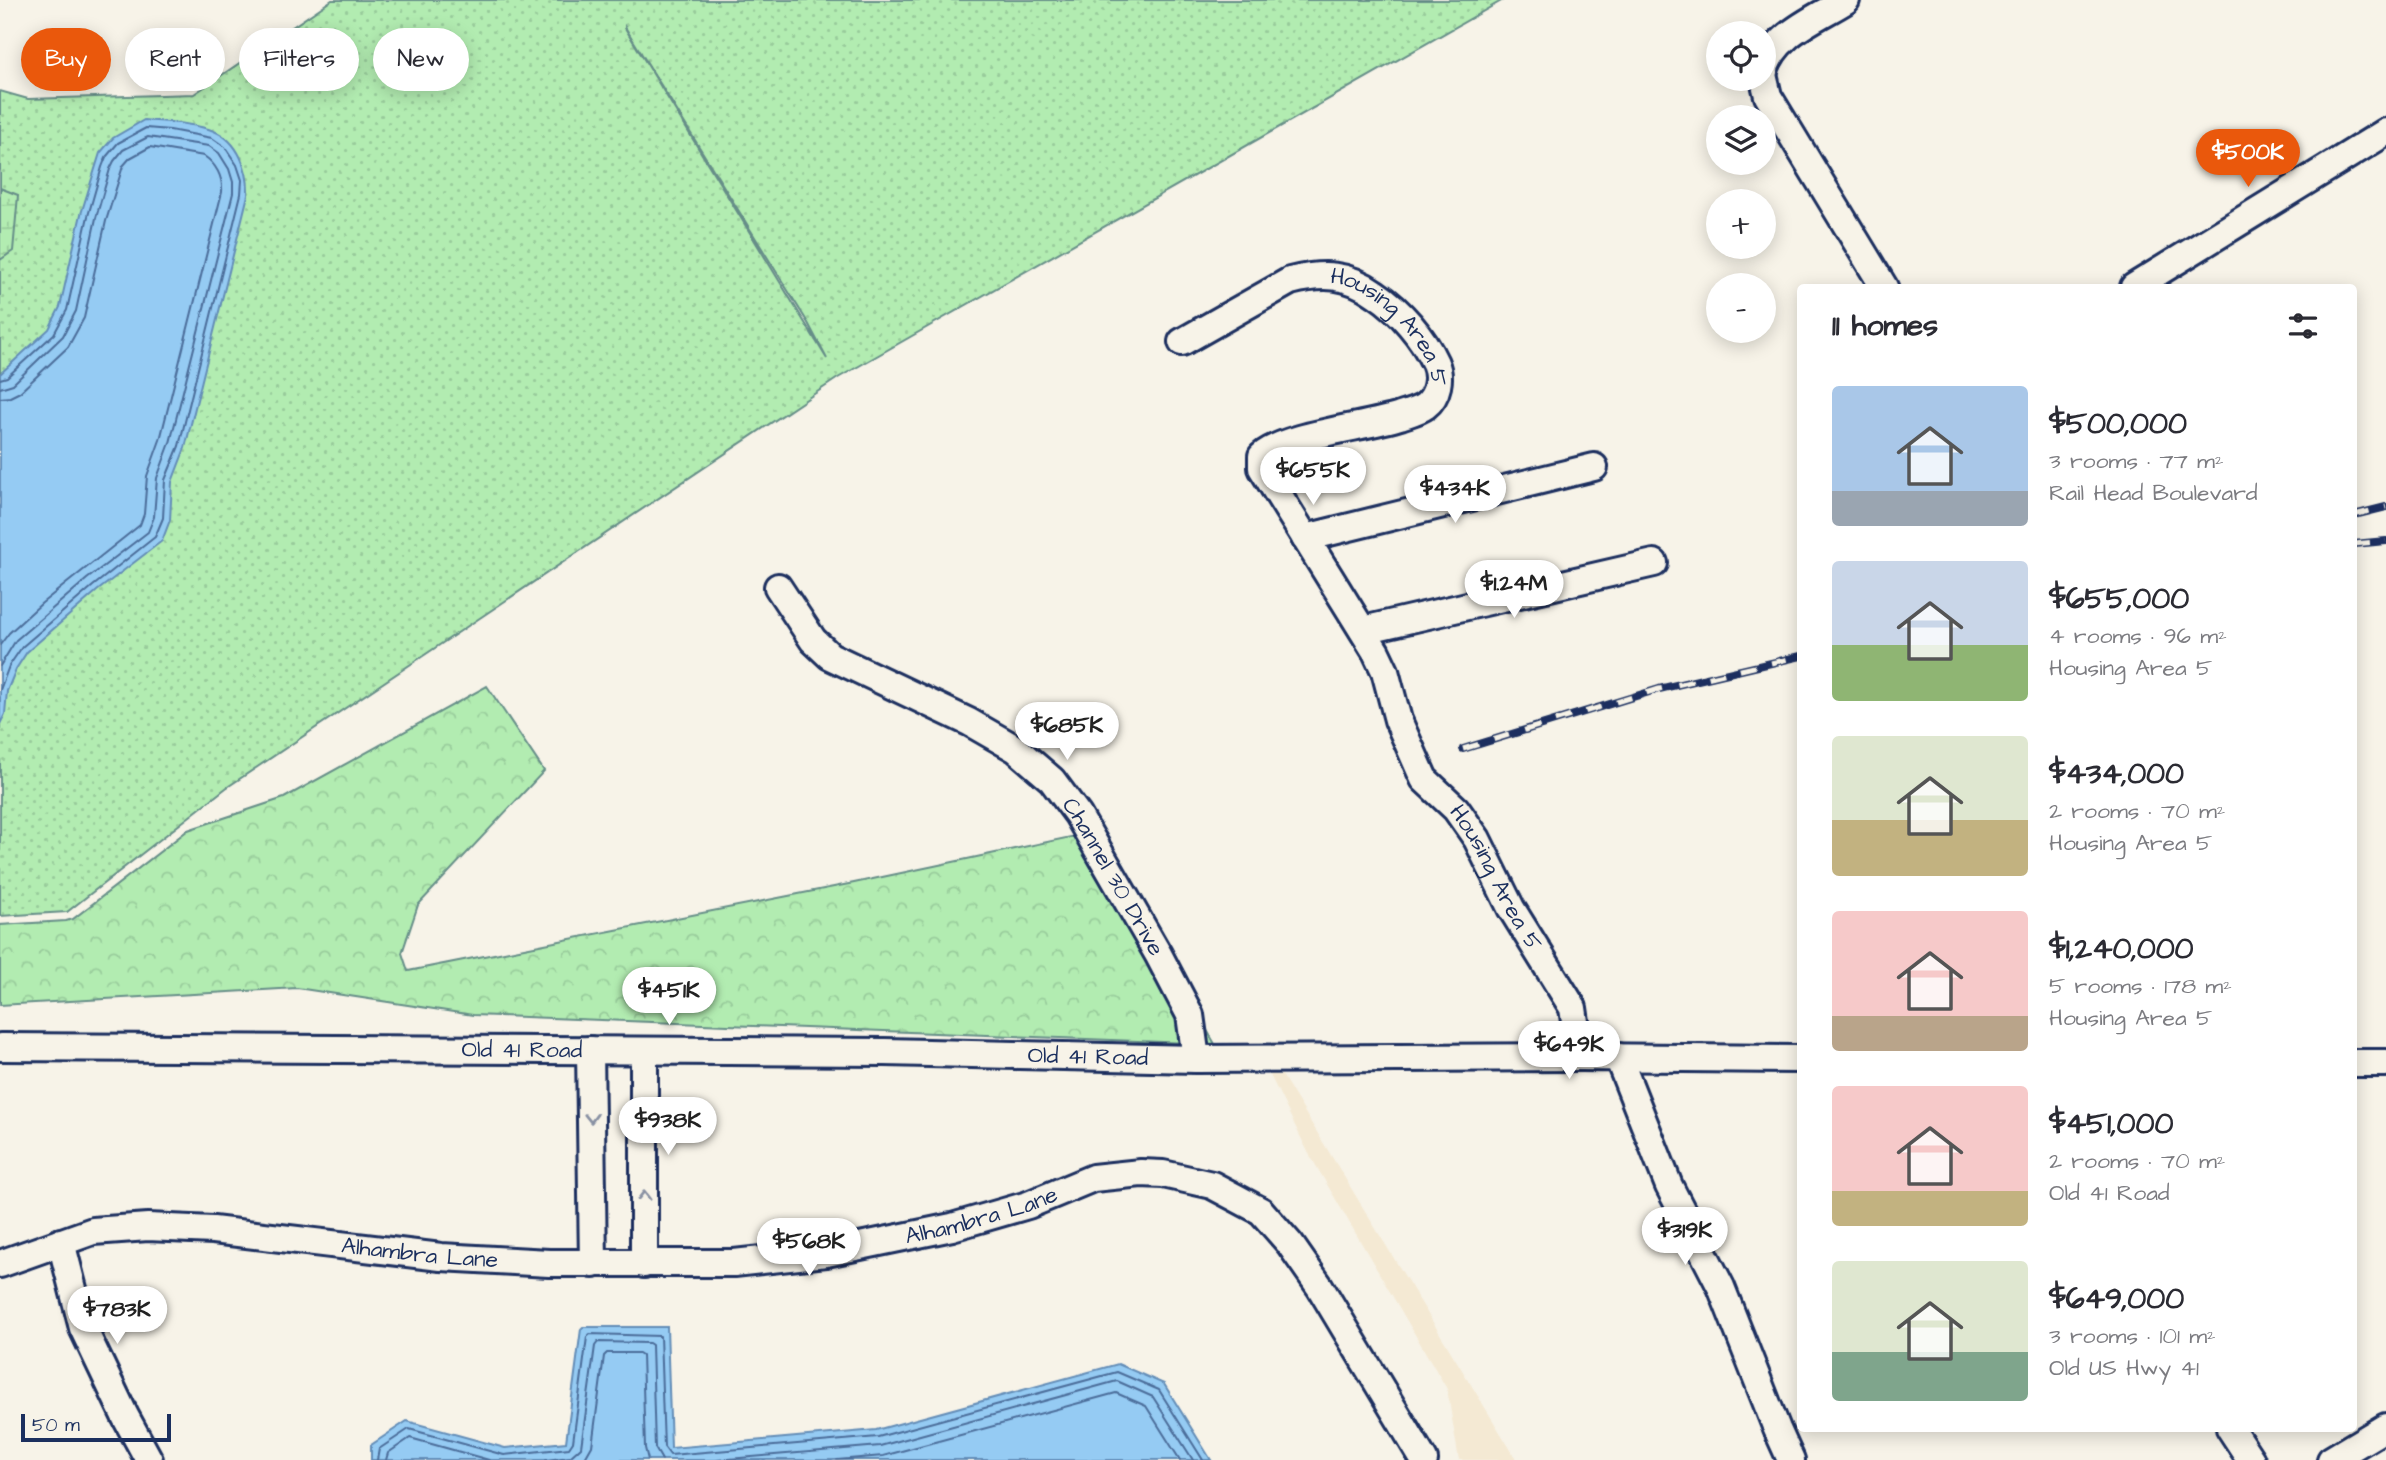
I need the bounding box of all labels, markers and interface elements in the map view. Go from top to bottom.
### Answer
map controls [1706,21,1776,343]
button: locate [1706,21,1776,91]
chip: Buy [21,28,111,91]
chip: Rent [125,28,225,91]
chip: Filters [239,28,359,91]
chip: New [373,28,469,91]
button: layers [1706,105,1776,175]
pin: $500K [2199,130,2297,189]
text: $500K [2212,136,2284,168]
button: + [1706,189,1776,259]
street label: Housing Area 5 [1328,260,1454,385]
button: − [1706,273,1776,343]
text: 11 homes [1832,305,1938,347]
icon: filters [2284,307,2322,345]
text: $500,000 [2049,403,2187,445]
icon: home [1888,414,1972,498]
text: 3 rooms · 77 m² [2049,445,2224,477]
pin: $655K [1264,448,1362,507]
text: $655K [1276,454,1350,486]
pin: $434K [1406,466,1504,525]
text: $434K [1420,472,1490,504]
text: Rail Head Boulevard [2049,477,2258,509]
pin: $1.24M [1457,560,1571,620]
text: $1.24M [1481,567,1547,599]
text: $655,000 [2049,578,2189,620]
icon: home [1888,589,1972,673]
text: 4 rooms · 96 m² [2049,620,2227,652]
text: Housing Area 5 [2049,652,2212,684]
pin: $685K [1018,702,1116,762]
text: $685K [1031,709,1103,741]
text: $434,000 [2049,753,2184,795]
icon: home [1888,764,1972,848]
street label: Channel 30 Drive [1054,791,1172,962]
text: 2 rooms · 70 m² [2049,795,2225,827]
street label: Housing Area 5 [1442,798,1550,957]
text: Housing Area 5 [2049,827,2212,859]
text: $1,240,000 [2049,928,2194,970]
icon: home [1888,939,1972,1023]
pin: $451K [620,968,718,1027]
text: 5 rooms · 178 m² [2049,970,2232,1002]
text: $451K [638,974,700,1006]
text: Housing Area 5 [2049,1002,2212,1034]
pin: $649K [1520,1021,1618,1081]
text: $649K [1534,1028,1604,1060]
street label: Old 41 Road [462,1034,583,1066]
street label: Old 41 Road [1027,1039,1149,1074]
pin: $938K [619,1098,717,1157]
text: $451,000 [2049,1103,2173,1145]
text: $938K [635,1104,701,1136]
one-way arrow [583,1113,598,1124]
icon: home [1888,1114,1972,1198]
text: 2 rooms · 70 m² [2049,1145,2225,1177]
text: Old 41 Road [2049,1177,2170,1209]
street label: Alhambra Lane [902,1178,1063,1252]
one-way arrow [636,1190,652,1201]
pin: $319K [1636,1208,1734,1267]
text: $319K [1658,1214,1712,1246]
pin: $568K [760,1218,858,1278]
text: $568K [773,1225,845,1257]
street label: Alhambra Lane [340,1229,499,1276]
text: $649,000 [2049,1278,2184,1320]
pin: $783K [68,1286,166,1346]
icon: home [1888,1289,1972,1373]
text: $783K [83,1293,151,1325]
text: 3 rooms · 101 m² [2049,1320,2216,1352]
text: Old US Hwy 41 [2049,1352,2199,1384]
scale bar [21,1411,172,1443]
text: 50 m [32,1412,80,1439]

